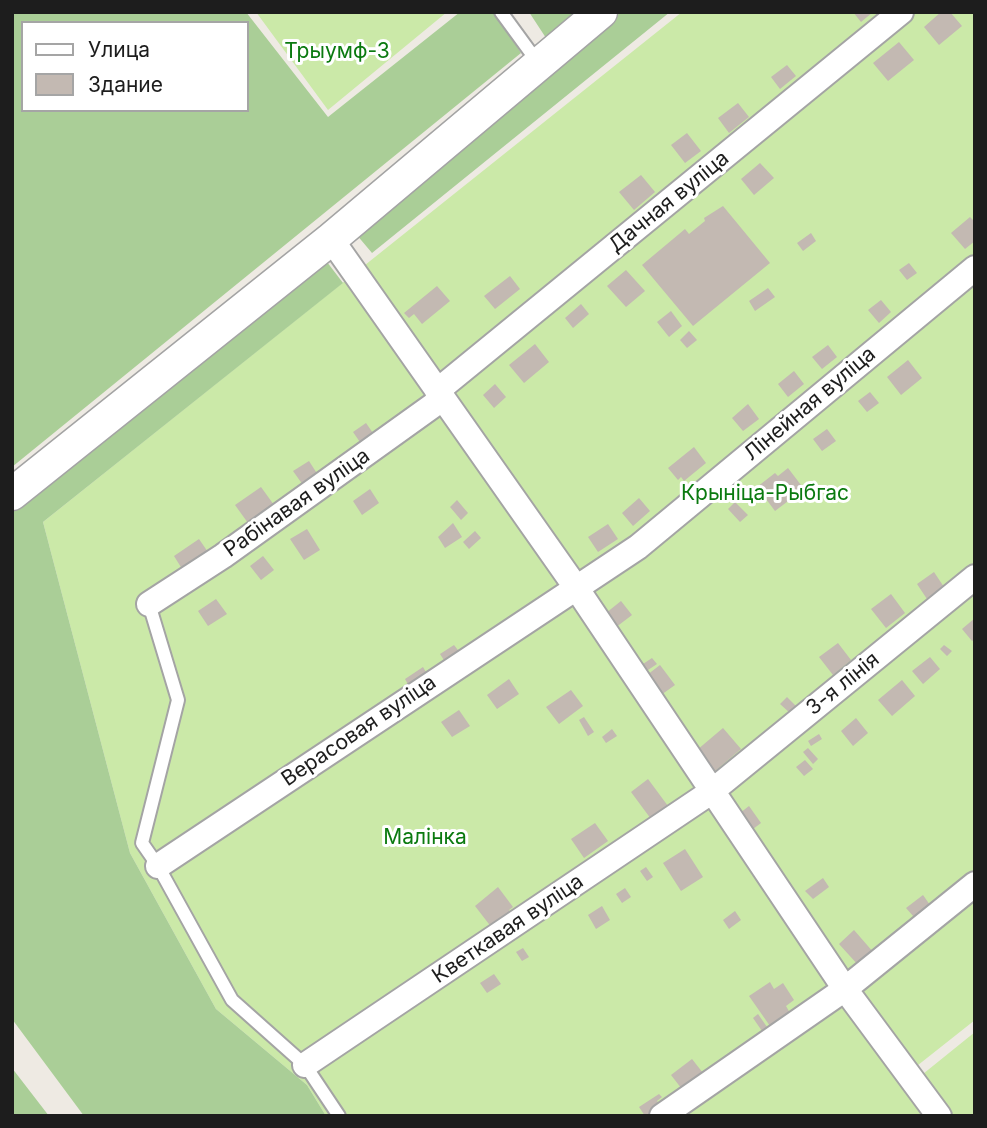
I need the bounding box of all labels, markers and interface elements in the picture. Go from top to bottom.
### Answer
legend [21,21,248,112]
text: Улица [88,37,150,62]
park label: Трыумф-3 [284,39,390,65]
text: Здание [88,72,163,97]
street label: Дачная вуліца [604,146,734,258]
street label: Лінейная вуліца [739,342,881,466]
street label: Рабінавая вуліца [219,443,375,563]
park label: Крыніца-Рыбгас [681,481,849,507]
street label: 3-я лінія [801,647,885,721]
street label: Верасовая вуліца [277,670,441,792]
park label: Малінка [383,825,467,851]
street label: Кветкавая вуліца [428,869,588,989]

